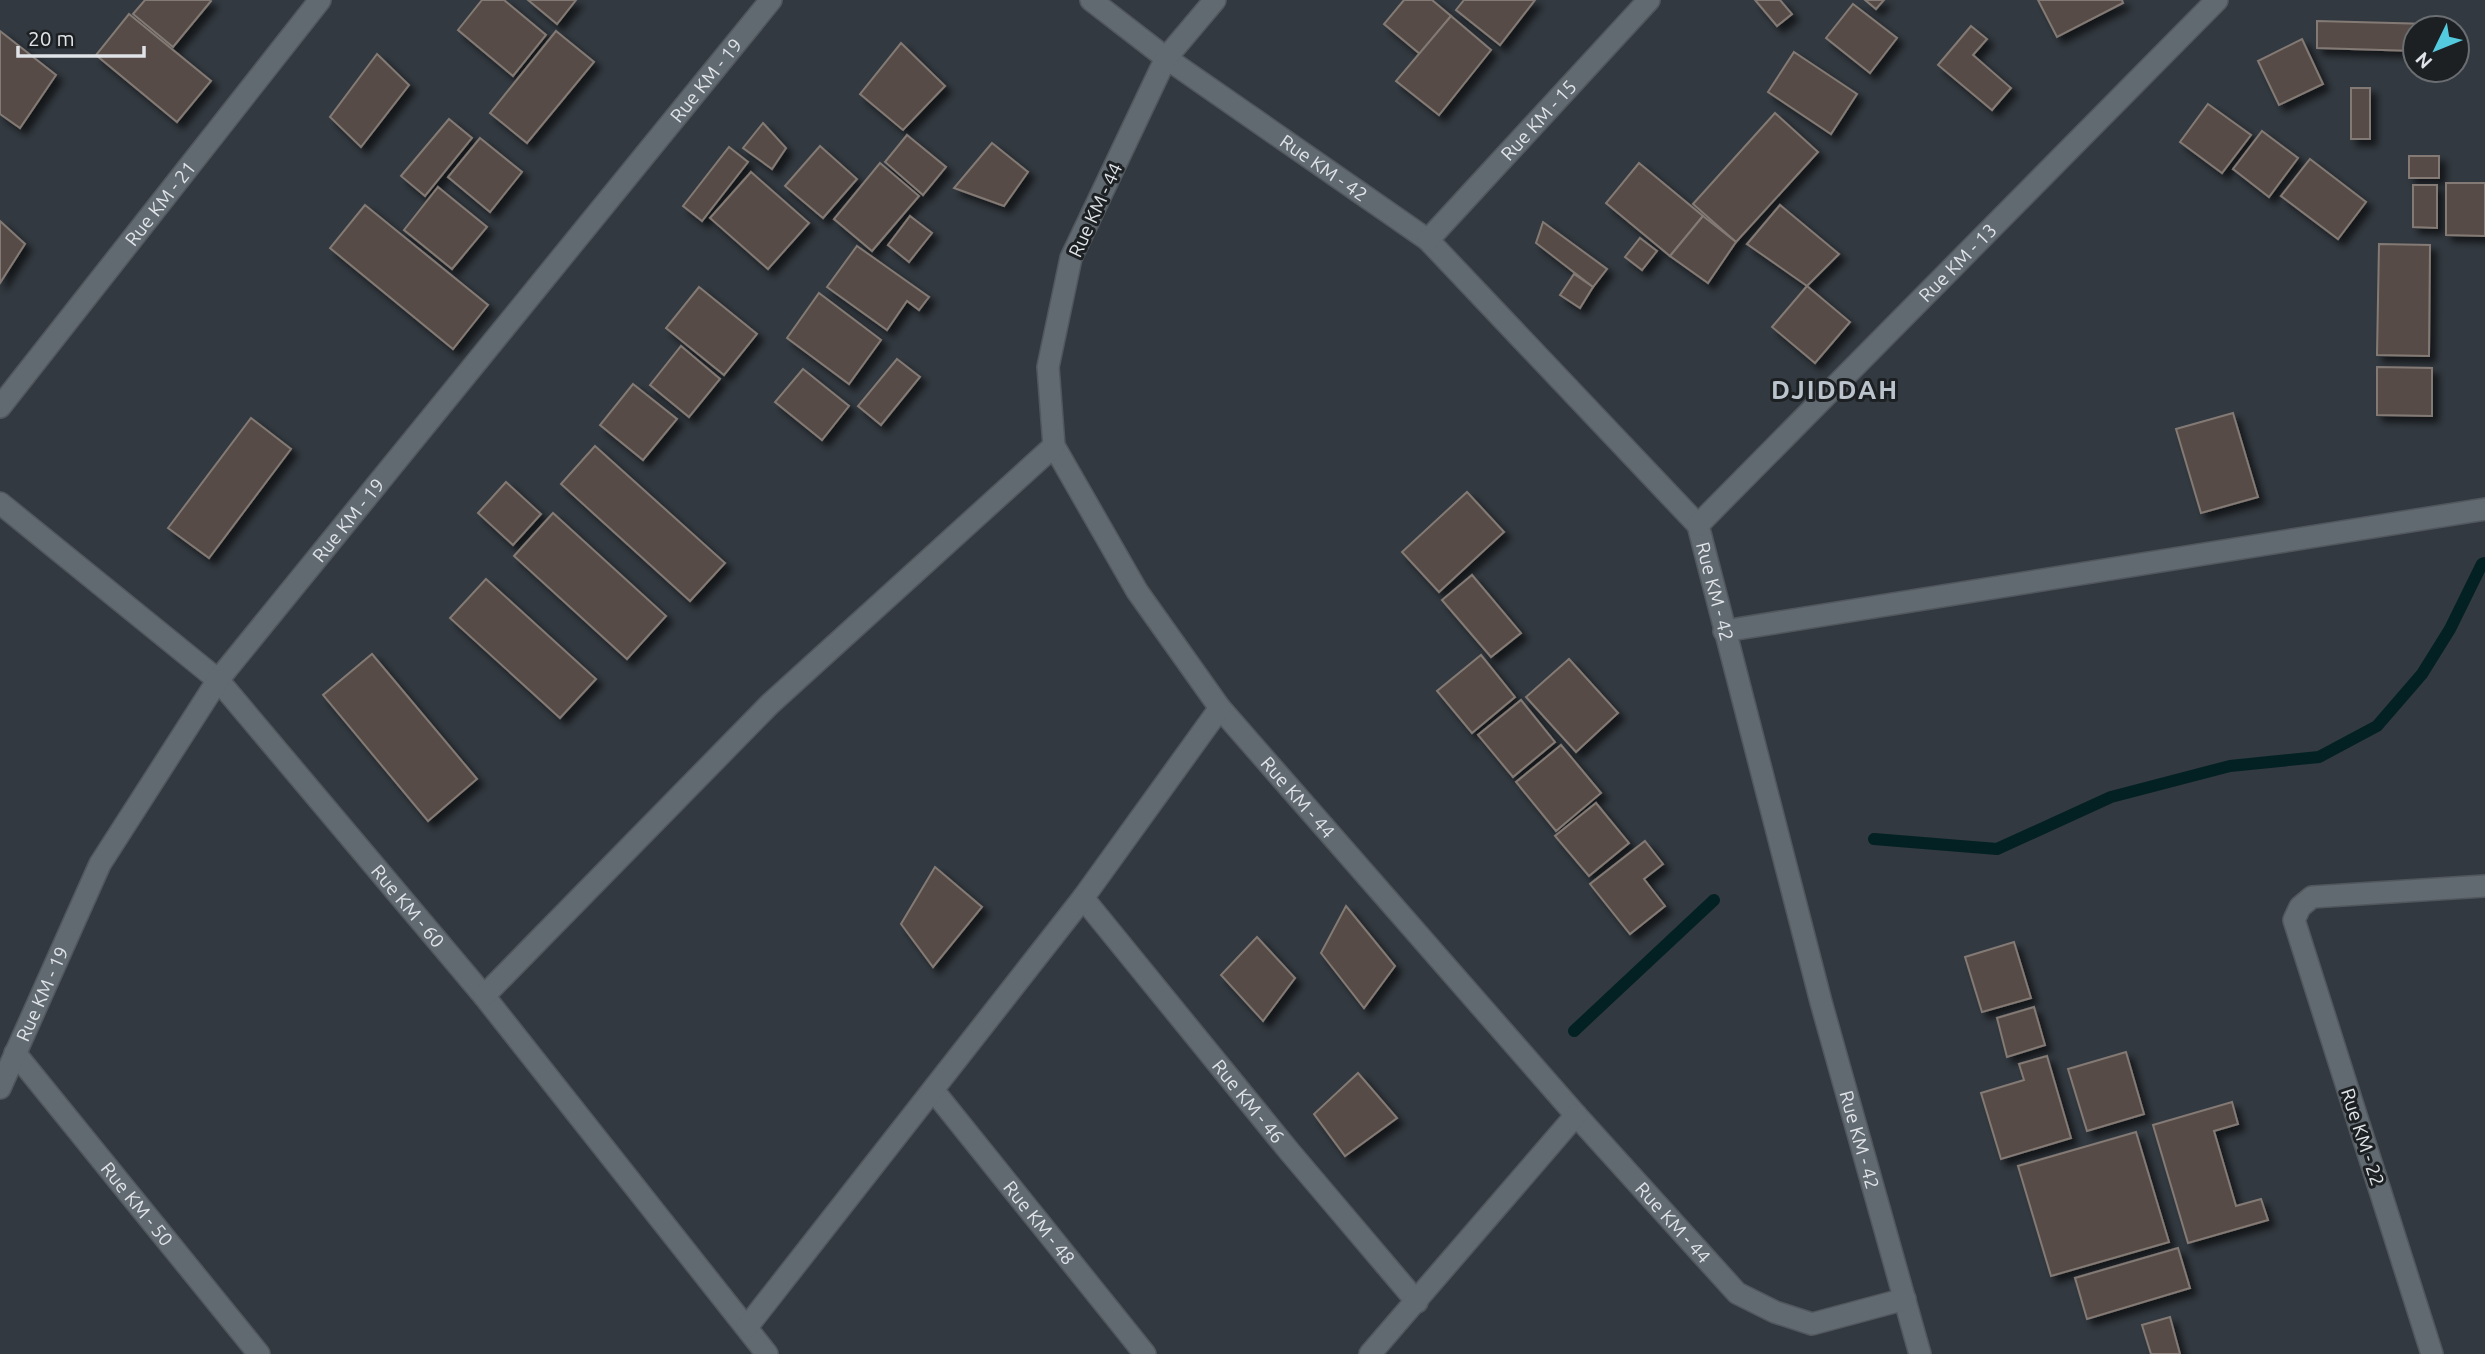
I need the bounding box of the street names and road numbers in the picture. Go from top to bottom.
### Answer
street label: Rue KM - 19 [665,34,746,126]
street label: Rue KM - 15 [1496,75,1581,165]
street label: Rue KM - 42 [1276,130,1372,206]
street label: Rue KM - 21 [120,157,200,250]
street label: Rue KM - 44 [1064,159,1126,261]
street label: Rue KM - 13 [1914,219,2001,306]
street label: Rue KM - 19 [308,474,389,566]
street label: Rue KM - 42 [1692,540,1738,643]
street label: Rue KM - 44 [1256,752,1340,843]
street label: Rue KM - 60 [367,860,449,952]
street label: Rue KM - 19 [11,943,73,1045]
street label: Rue KM - 46 [1208,1055,1289,1147]
street label: Rue KM - 22 [2337,1085,2389,1189]
street label: Rue KM - 42 [1835,1088,1884,1191]
street label: Rue KM - 50 [97,1157,178,1250]
street label: Rue KM - 48 [999,1176,1080,1269]
street label: Rue KM - 44 [1631,1177,1715,1267]

